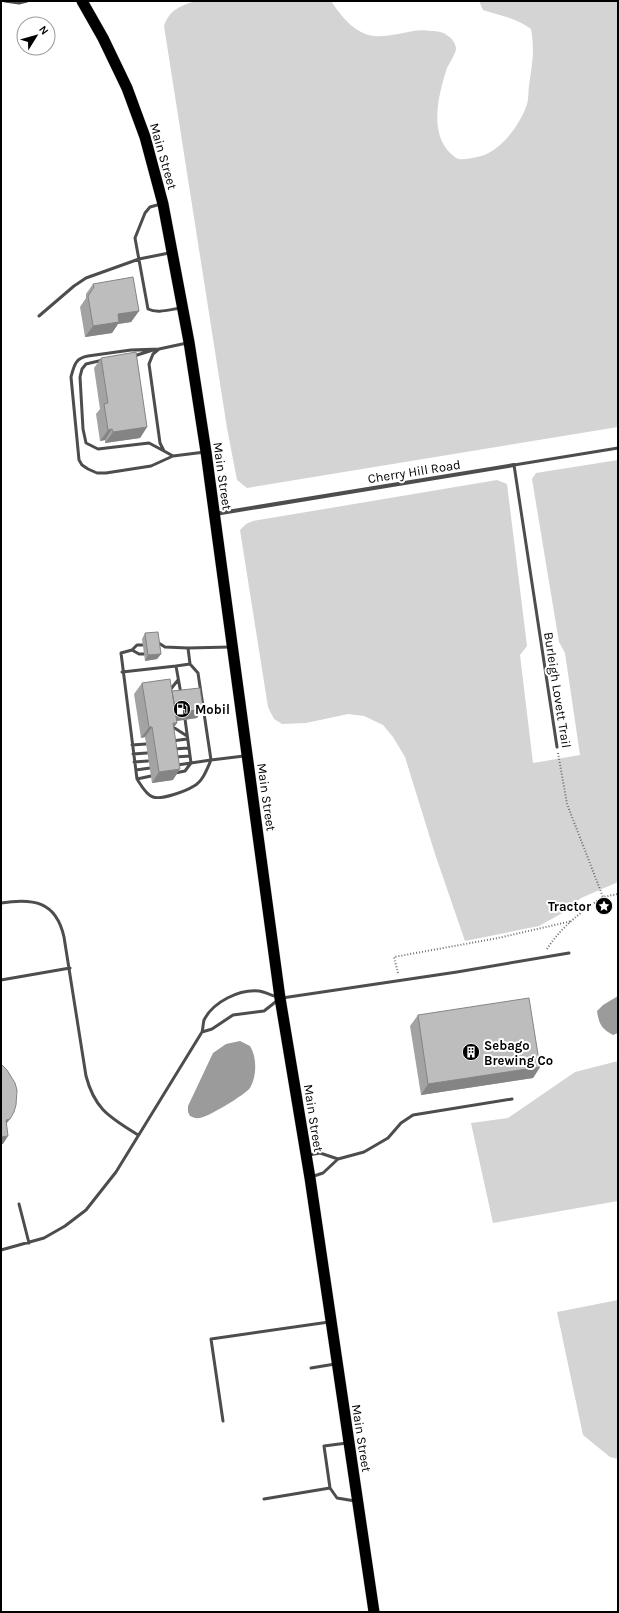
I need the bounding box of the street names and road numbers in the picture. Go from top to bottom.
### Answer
street label: Main Street [147,121,180,191]
street label: Main Street [210,441,235,511]
street label: Cherry Hill Road [367,457,462,486]
street label: Burleigh Lovett Trail [541,631,574,749]
street label: Main Street [254,762,279,832]
street label: Main Street [301,1083,326,1153]
street label: Main Street [349,1403,374,1473]

